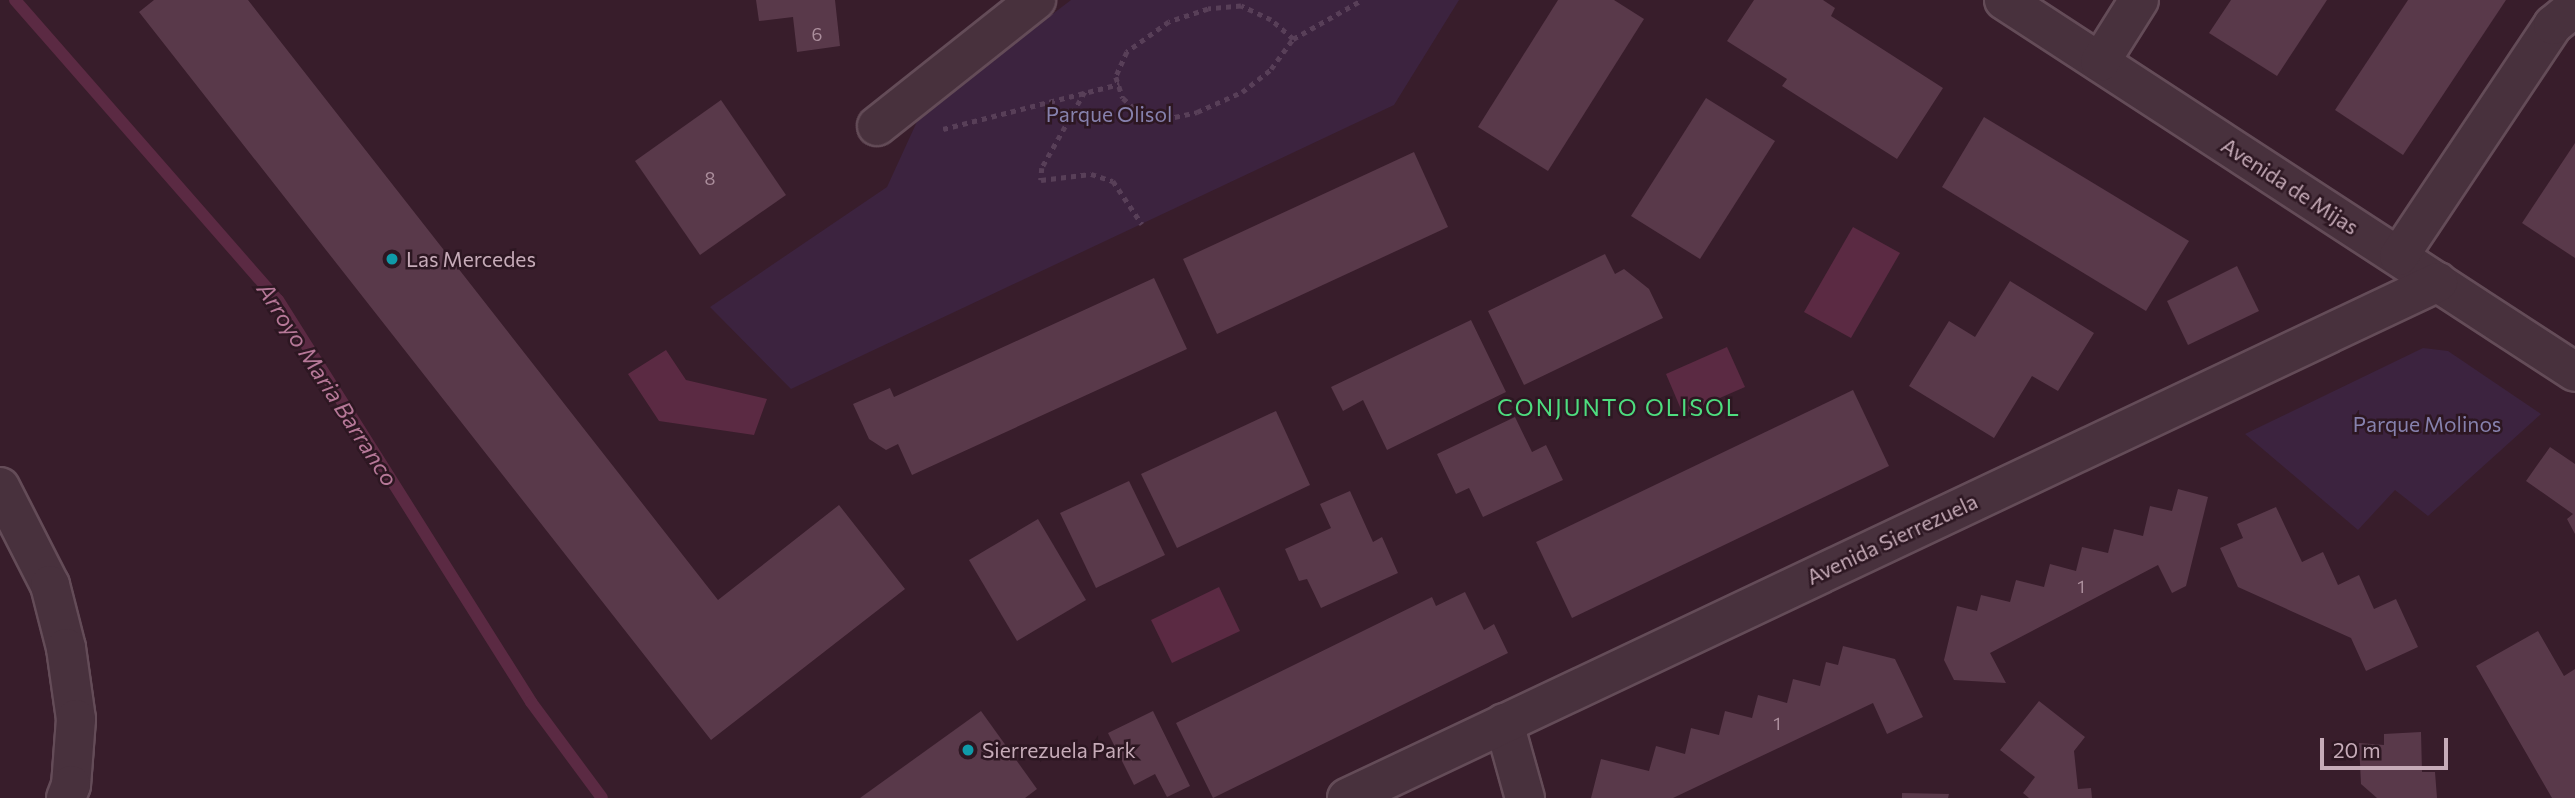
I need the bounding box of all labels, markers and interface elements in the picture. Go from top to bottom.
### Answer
house number: 6 [812,23,822,45]
park label: Parque Olisol [1046,101,1172,127]
street label: Avenida de Mijas [2217,132,2363,240]
house number: 8 [705,167,715,189]
place label: Las Mercedes [406,246,536,272]
marker: Las Mercedes [384,251,400,267]
water label: Arroyo Maria Barranco [252,277,404,491]
district label: CONJUNTO OLISOL [1499,393,1739,421]
park label: Parque Molinos [2353,411,2501,437]
street label: Avenida Sierrezuela [1803,488,1981,590]
house number: 1 [2077,575,2085,597]
house number: 1 [1773,712,1781,734]
scale bar [2323,724,2451,768]
place label: Sierrezuela Park [982,737,1136,763]
text: 20 m [2333,737,2381,762]
marker: Sierrezuela Park [960,742,976,758]

